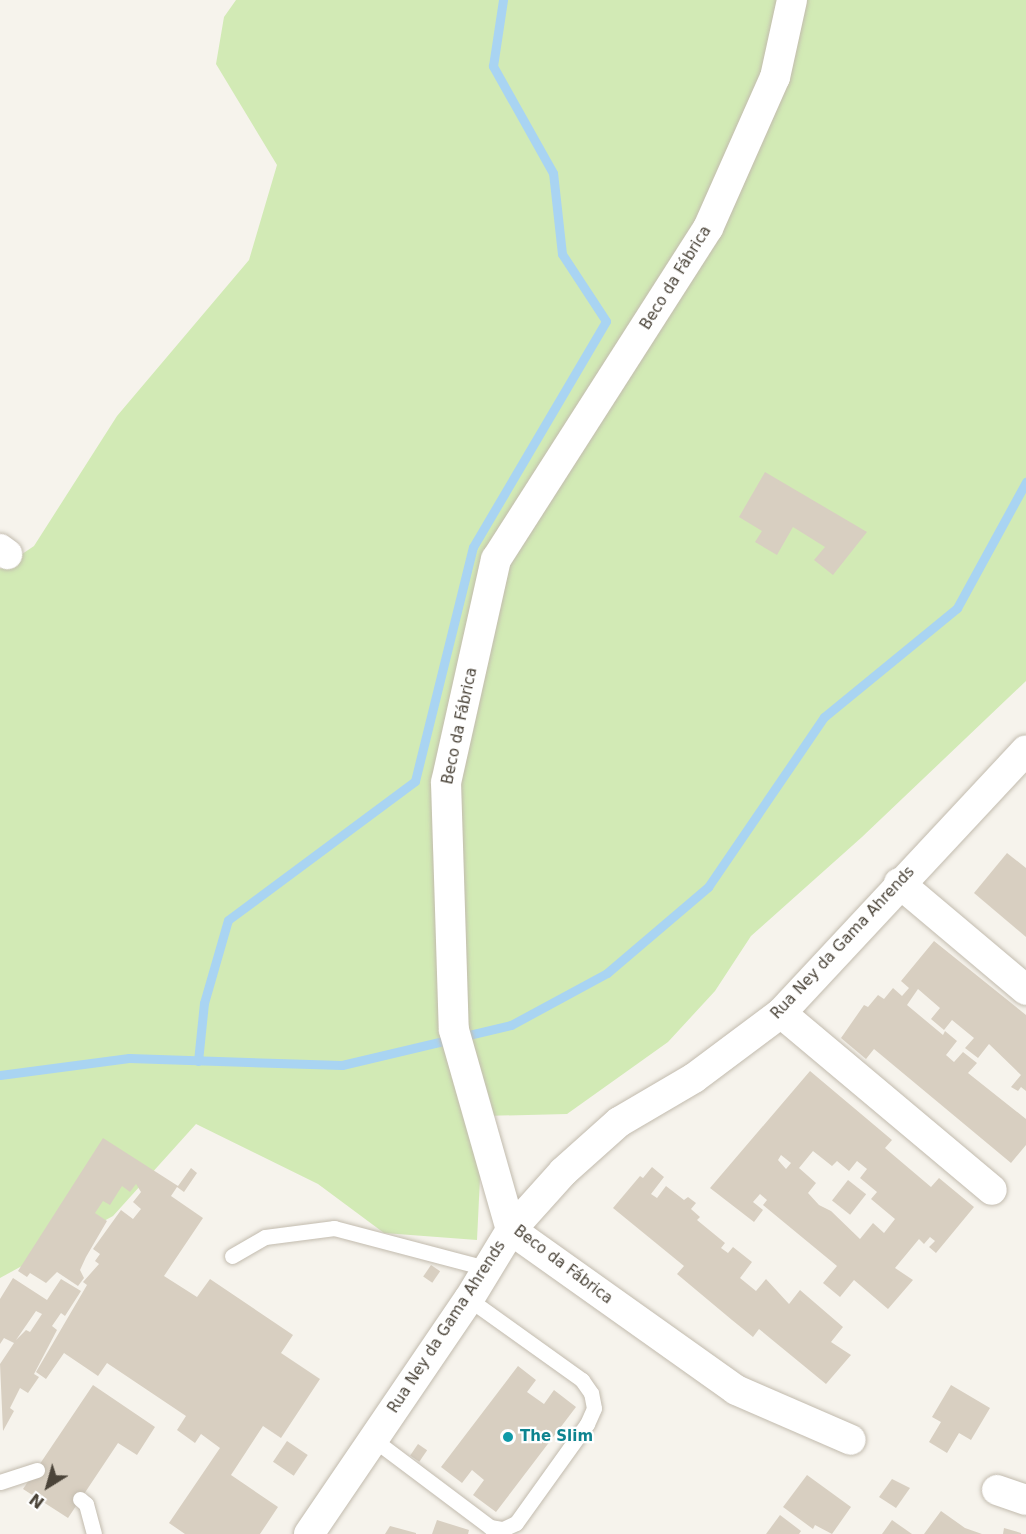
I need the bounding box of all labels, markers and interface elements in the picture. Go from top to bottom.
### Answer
street label: Beco da Fábrica [637,223,715,333]
street label: Beco da Fábrica [439,666,481,786]
street label: Rua Ney da Gama Ahrends [768,863,918,1023]
street label: Beco da Fábrica [510,1222,616,1308]
street label: Rua Ney da Gama Ahrends [384,1237,510,1417]
place label: The Slim [520,1428,593,1446]
marker: The Slim [501,1430,515,1444]
north arrow [18,1456,78,1516]
text: N [26,1489,48,1512]

